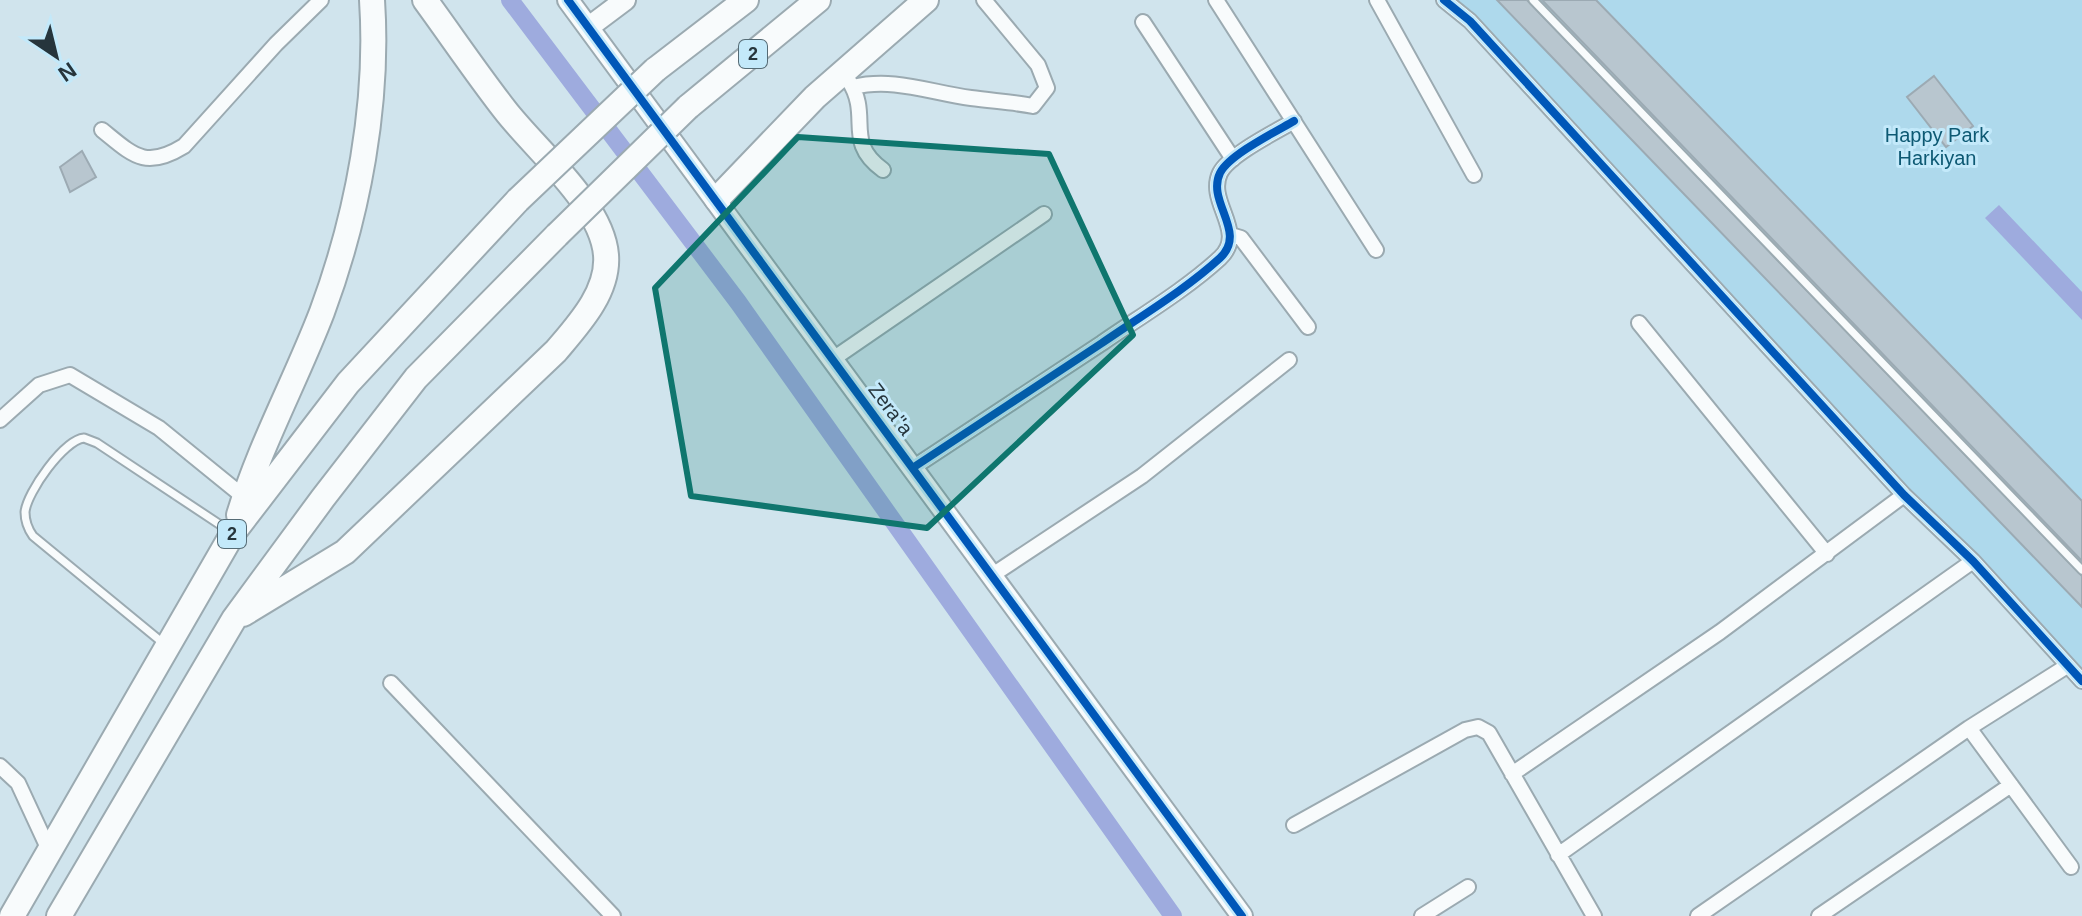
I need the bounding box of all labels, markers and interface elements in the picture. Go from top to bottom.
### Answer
north arrow [16,16,96,96]
road number: 2 [739,40,767,68]
text: N [54,57,81,87]
park label: Happy Park Harkiyan [1885,124,1990,169]
street label: Zera"a [864,379,918,440]
road number: 2 [218,520,246,548]

